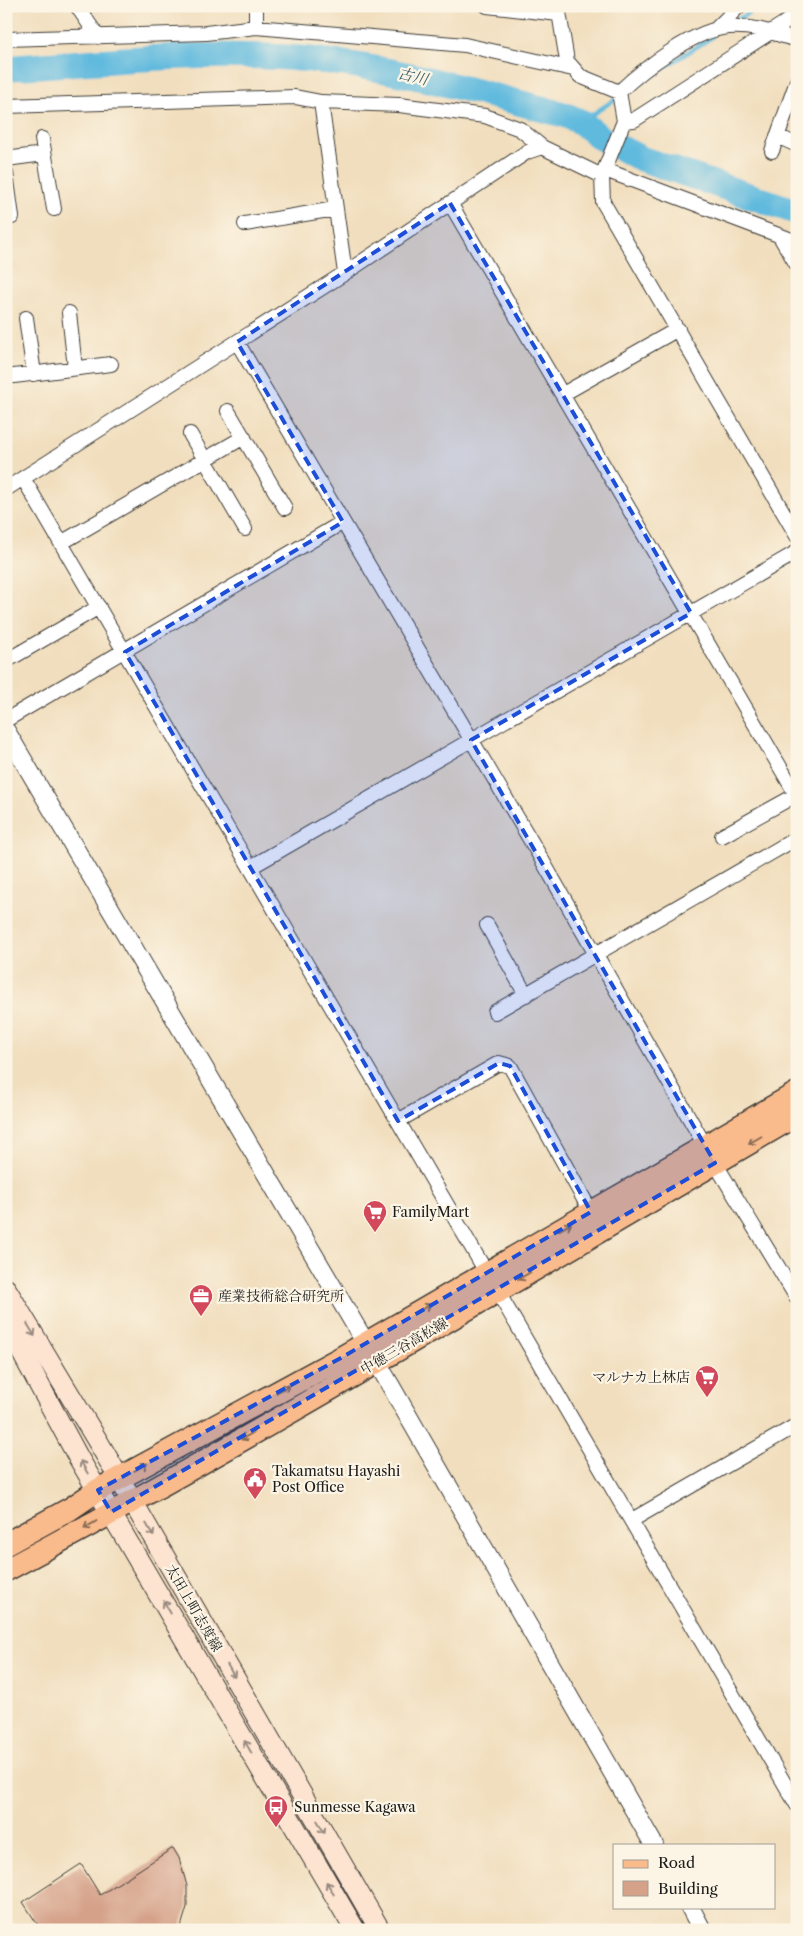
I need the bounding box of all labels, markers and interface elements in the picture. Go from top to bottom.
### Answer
water label: 古川 [396,63,432,89]
one-way arrow [747,1135,762,1145]
supermarket icon: FamilyMart [362,1199,388,1233]
place label: FamilyMart [392,1203,469,1221]
one-way arrow [557,1222,572,1232]
one-way arrow [518,1272,532,1282]
office icon: 産業技術総合研究所 [188,1283,214,1317]
place label: 産業技術総合研究所 [218,1287,344,1305]
one-way arrow [416,1302,430,1312]
street label: 中徳三谷高松線 [357,1314,451,1378]
one-way arrow [27,1323,37,1337]
supermarket icon: マルナカ上林店 [694,1364,720,1398]
place label: マルナカ上林店 [592,1368,690,1386]
one-way arrow [275,1384,290,1393]
one-way arrow [240,1431,255,1441]
one-way arrow [79,1460,89,1474]
one-way arrow [133,1462,148,1472]
place label: Takamatsu Hayashi Post Office [272,1462,400,1496]
public building icon: Takamatsu Hayashi Post Office [242,1466,268,1500]
one-way arrow [83,1520,97,1530]
one-way arrow [145,1523,155,1537]
street label: 太田上町志度線 [162,1561,226,1655]
one-way arrow [161,1600,171,1614]
one-way arrow [226,1664,236,1678]
one-way arrow [243,1741,253,1755]
bus stop icon: Sunmesse Kagawa [263,1794,289,1828]
place label: Sunmesse Kagawa [294,1798,416,1816]
one-way arrow [316,1820,326,1834]
legend [613,1844,776,1908]
text: Road [658,1853,695,1872]
text: Building [658,1879,718,1898]
one-way arrow [325,1881,335,1895]

